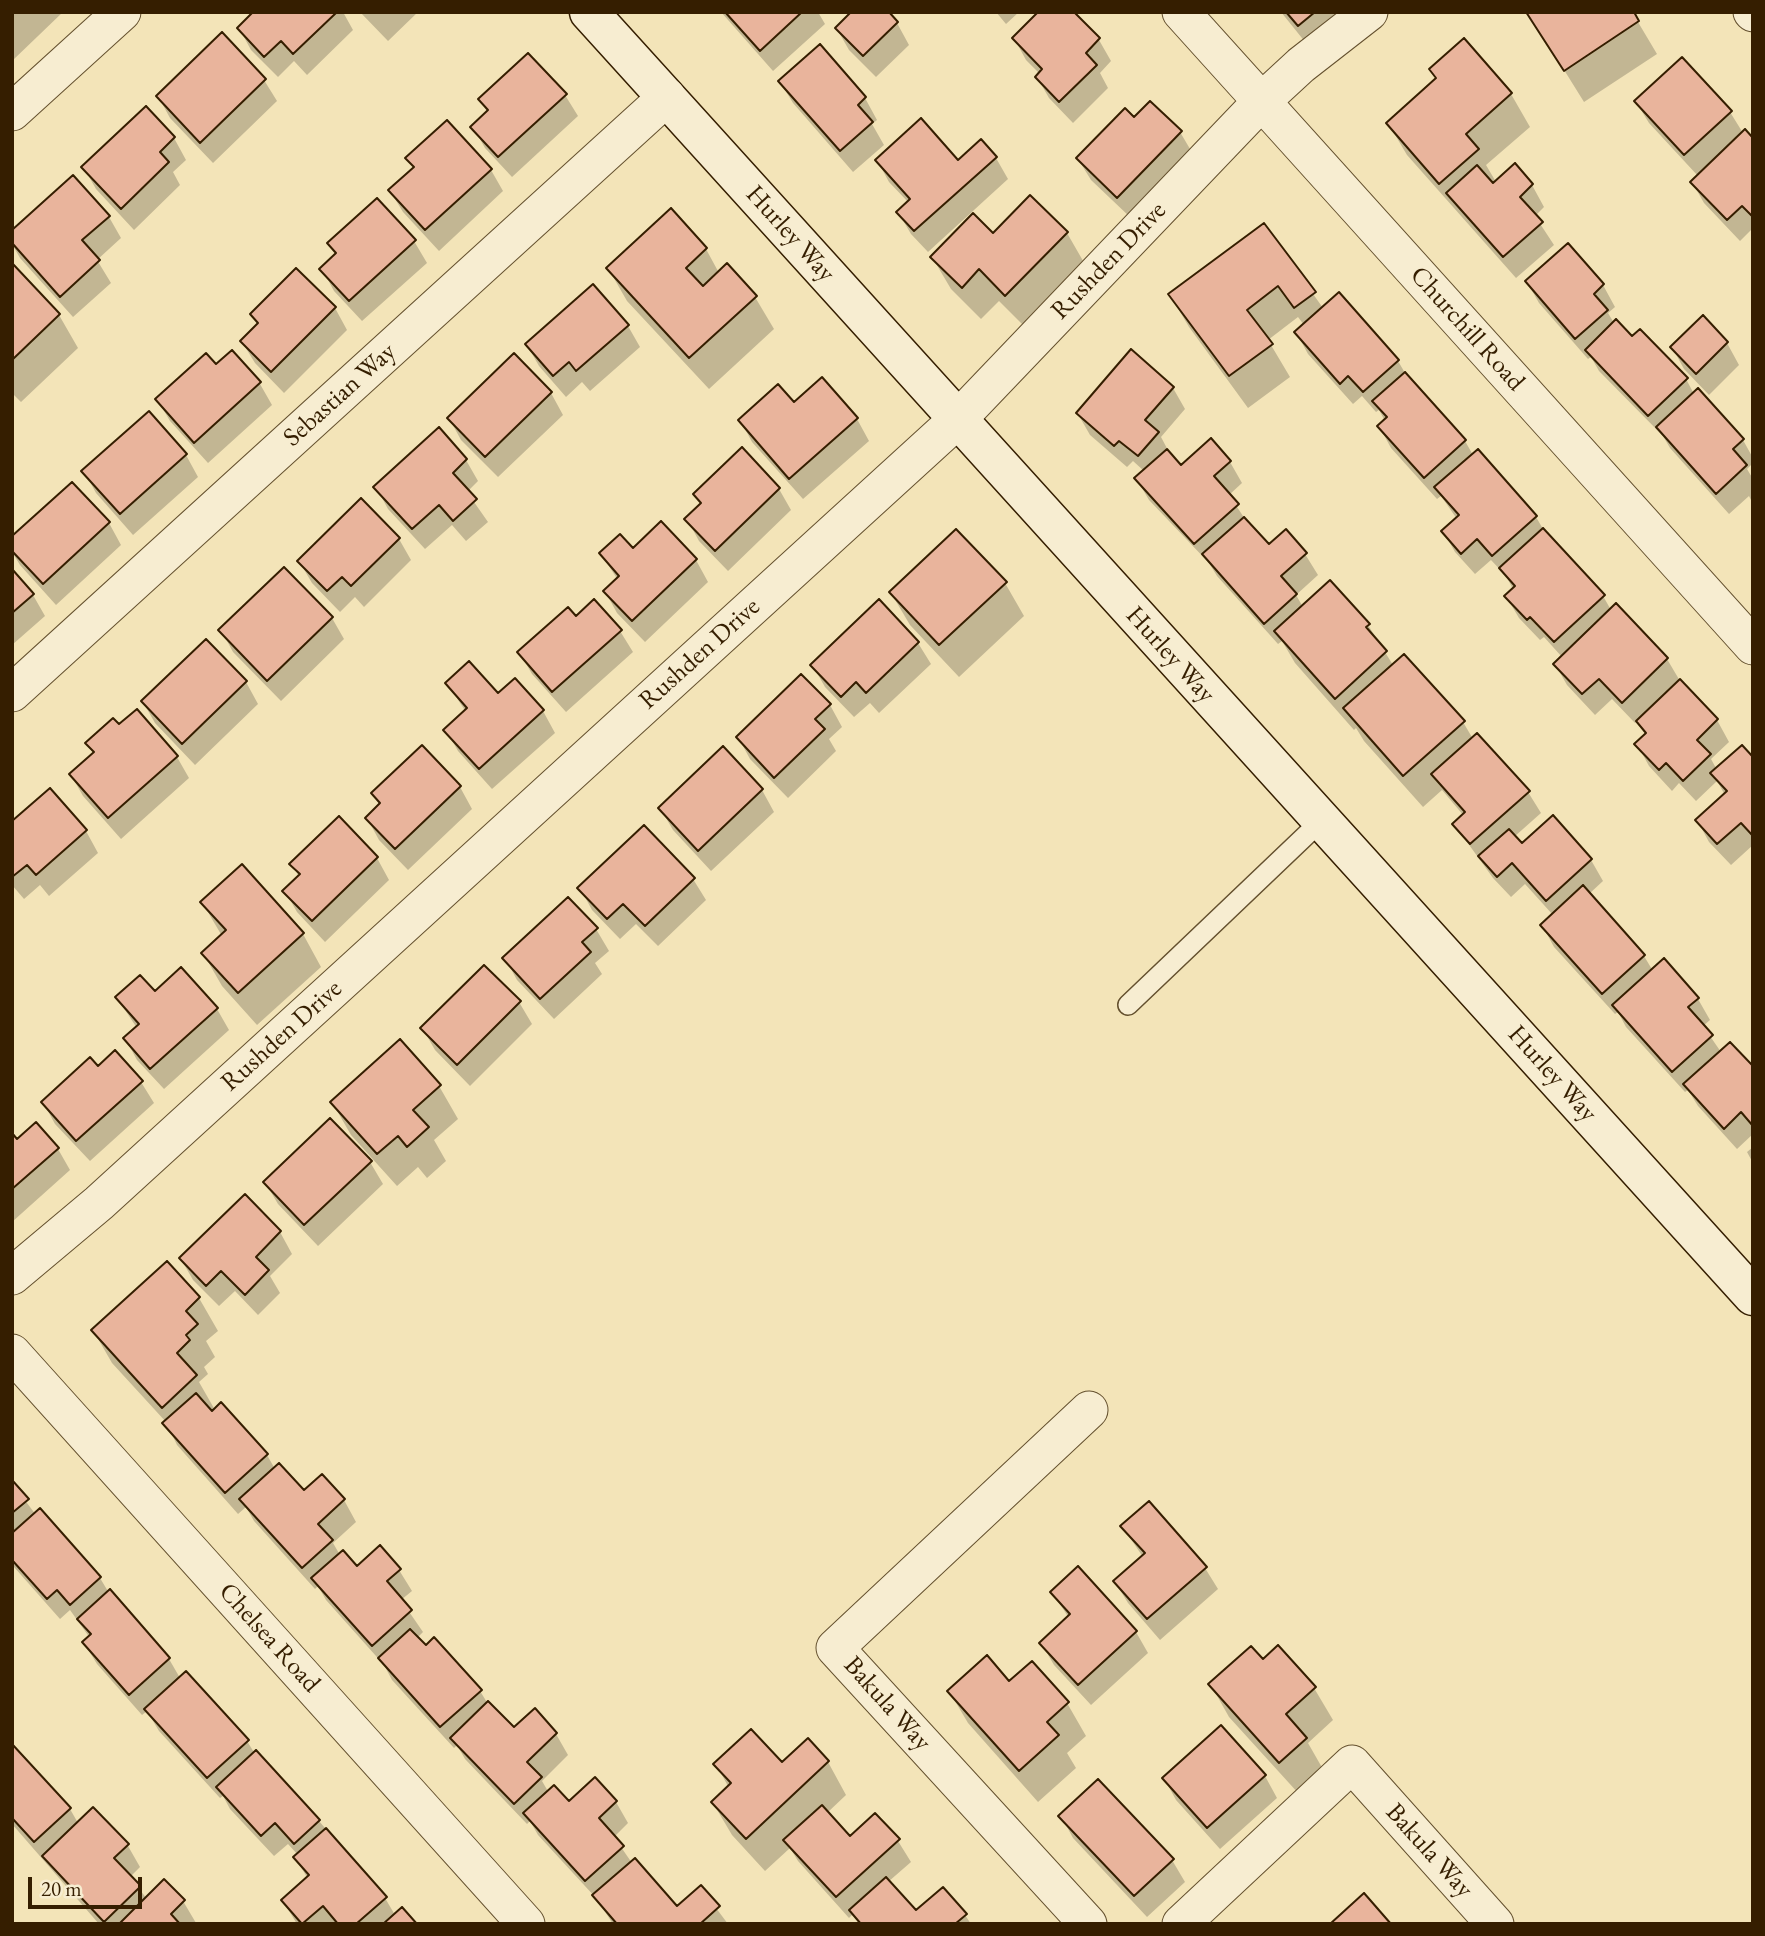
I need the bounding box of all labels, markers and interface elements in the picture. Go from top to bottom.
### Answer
street label: Hurley Way [739,179,841,289]
street label: Rushden Drive [1045,196,1173,326]
street label: Churchill Road [1403,260,1531,398]
street label: Sebastian Way [277,336,403,454]
street label: Rushden Drive [633,592,767,716]
street label: Hurley Way [1119,600,1221,710]
street label: Rushden Drive [215,974,349,1098]
street label: Hurley Way [1501,1019,1603,1129]
street label: Chelsea Road [212,1577,326,1699]
street label: Bakula Way [837,1650,937,1758]
street label: Bakula Way [1379,1797,1479,1905]
scale bar [32,1862,145,1906]
text: 20 m [41,1875,82,1902]

